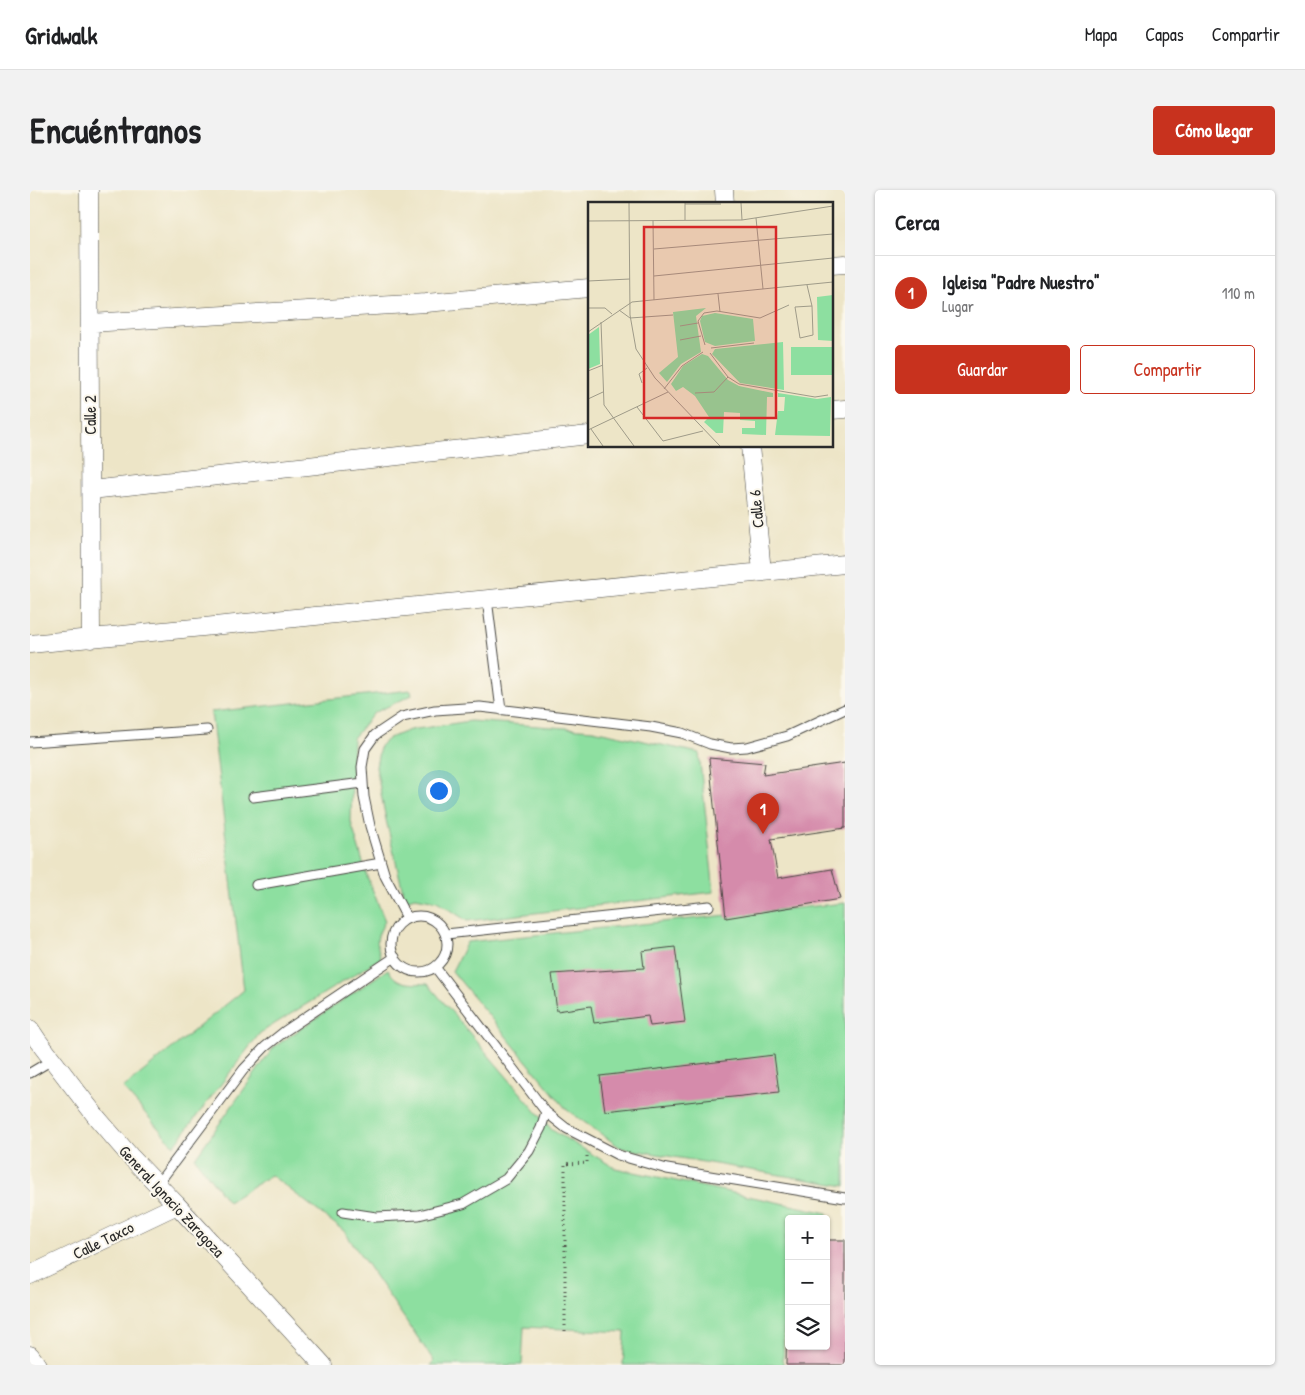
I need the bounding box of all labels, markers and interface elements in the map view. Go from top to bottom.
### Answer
text: Gridwalk [25,19,97,51]
text: Mapa [1085,22,1117,47]
text: Capas [1145,22,1184,47]
text: Compartir [1212,22,1280,47]
button: Cómo llegar [1153,106,1275,155]
text: Encuéntranos [30,107,201,154]
inset map [588,202,832,448]
text: Cerca [895,208,939,237]
text: Igleisa "Padre Nuestro" [942,269,1100,295]
text: 1 [908,282,914,304]
text: 110 m [1222,282,1255,304]
text: Lugar [942,295,974,317]
button: Guardar [895,345,1070,394]
button: Compartir [1080,345,1255,394]
street label: Calle 2 [79,395,101,435]
street label: Calle 6 [743,489,769,529]
your location [426,778,452,804]
pin: 1 [747,793,779,834]
street label: General Ignacio Zaragoza [114,1140,230,1262]
map controls [785,1215,830,1350]
button: + [785,1215,830,1260]
street label: Calle Taxco [69,1216,138,1264]
button: − [785,1260,830,1305]
button: layers [785,1305,830,1350]

